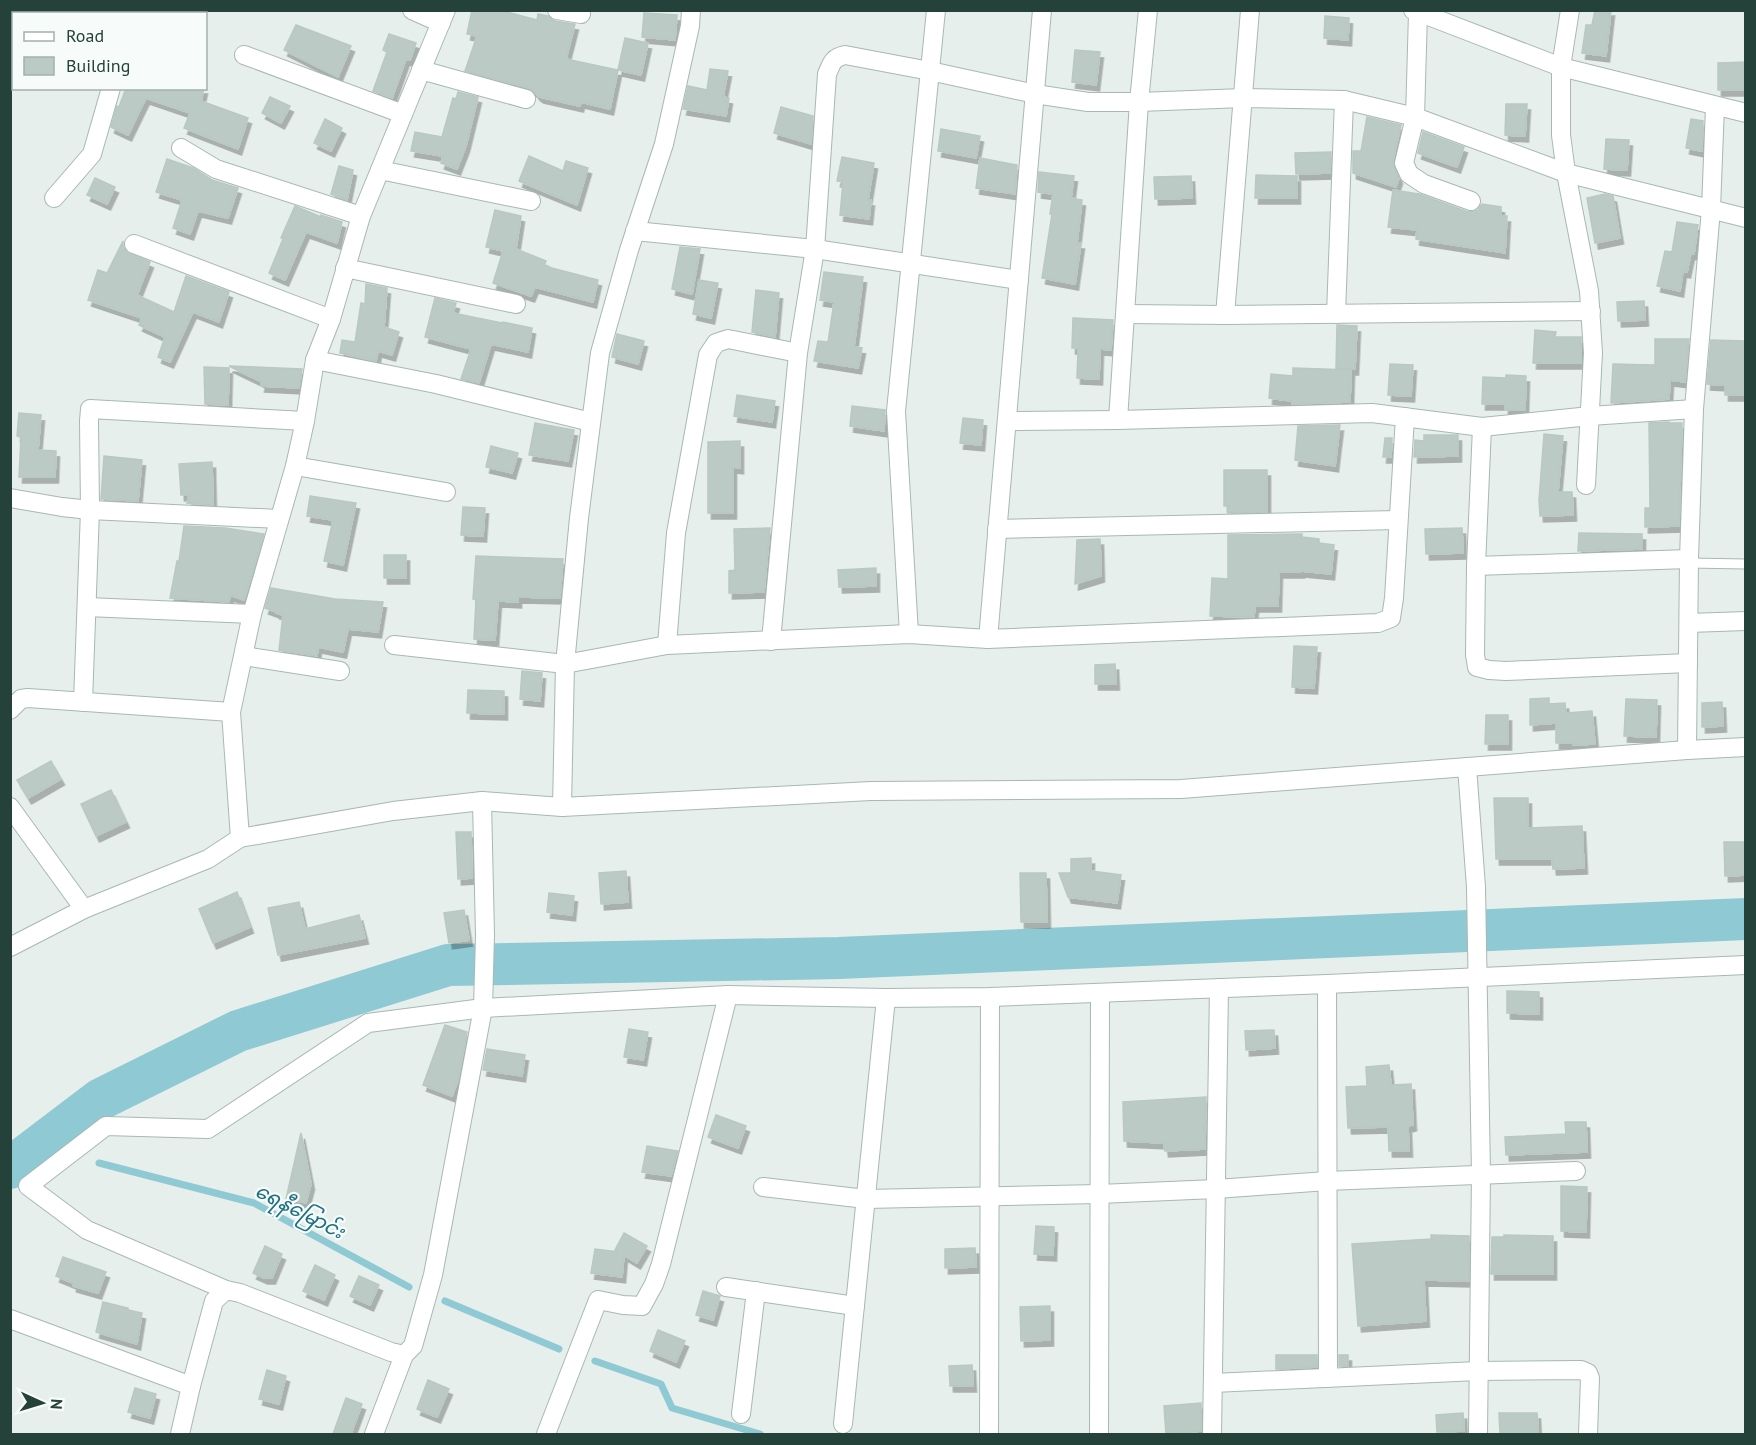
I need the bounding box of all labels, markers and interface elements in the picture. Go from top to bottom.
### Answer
legend [12,12,207,90]
text: Road [66,24,104,47]
text: Building [66,54,130,77]
water label: ရေနီမြောင်း [249,1177,351,1249]
north arrow [12,1373,72,1433]
text: N [47,1398,67,1410]

